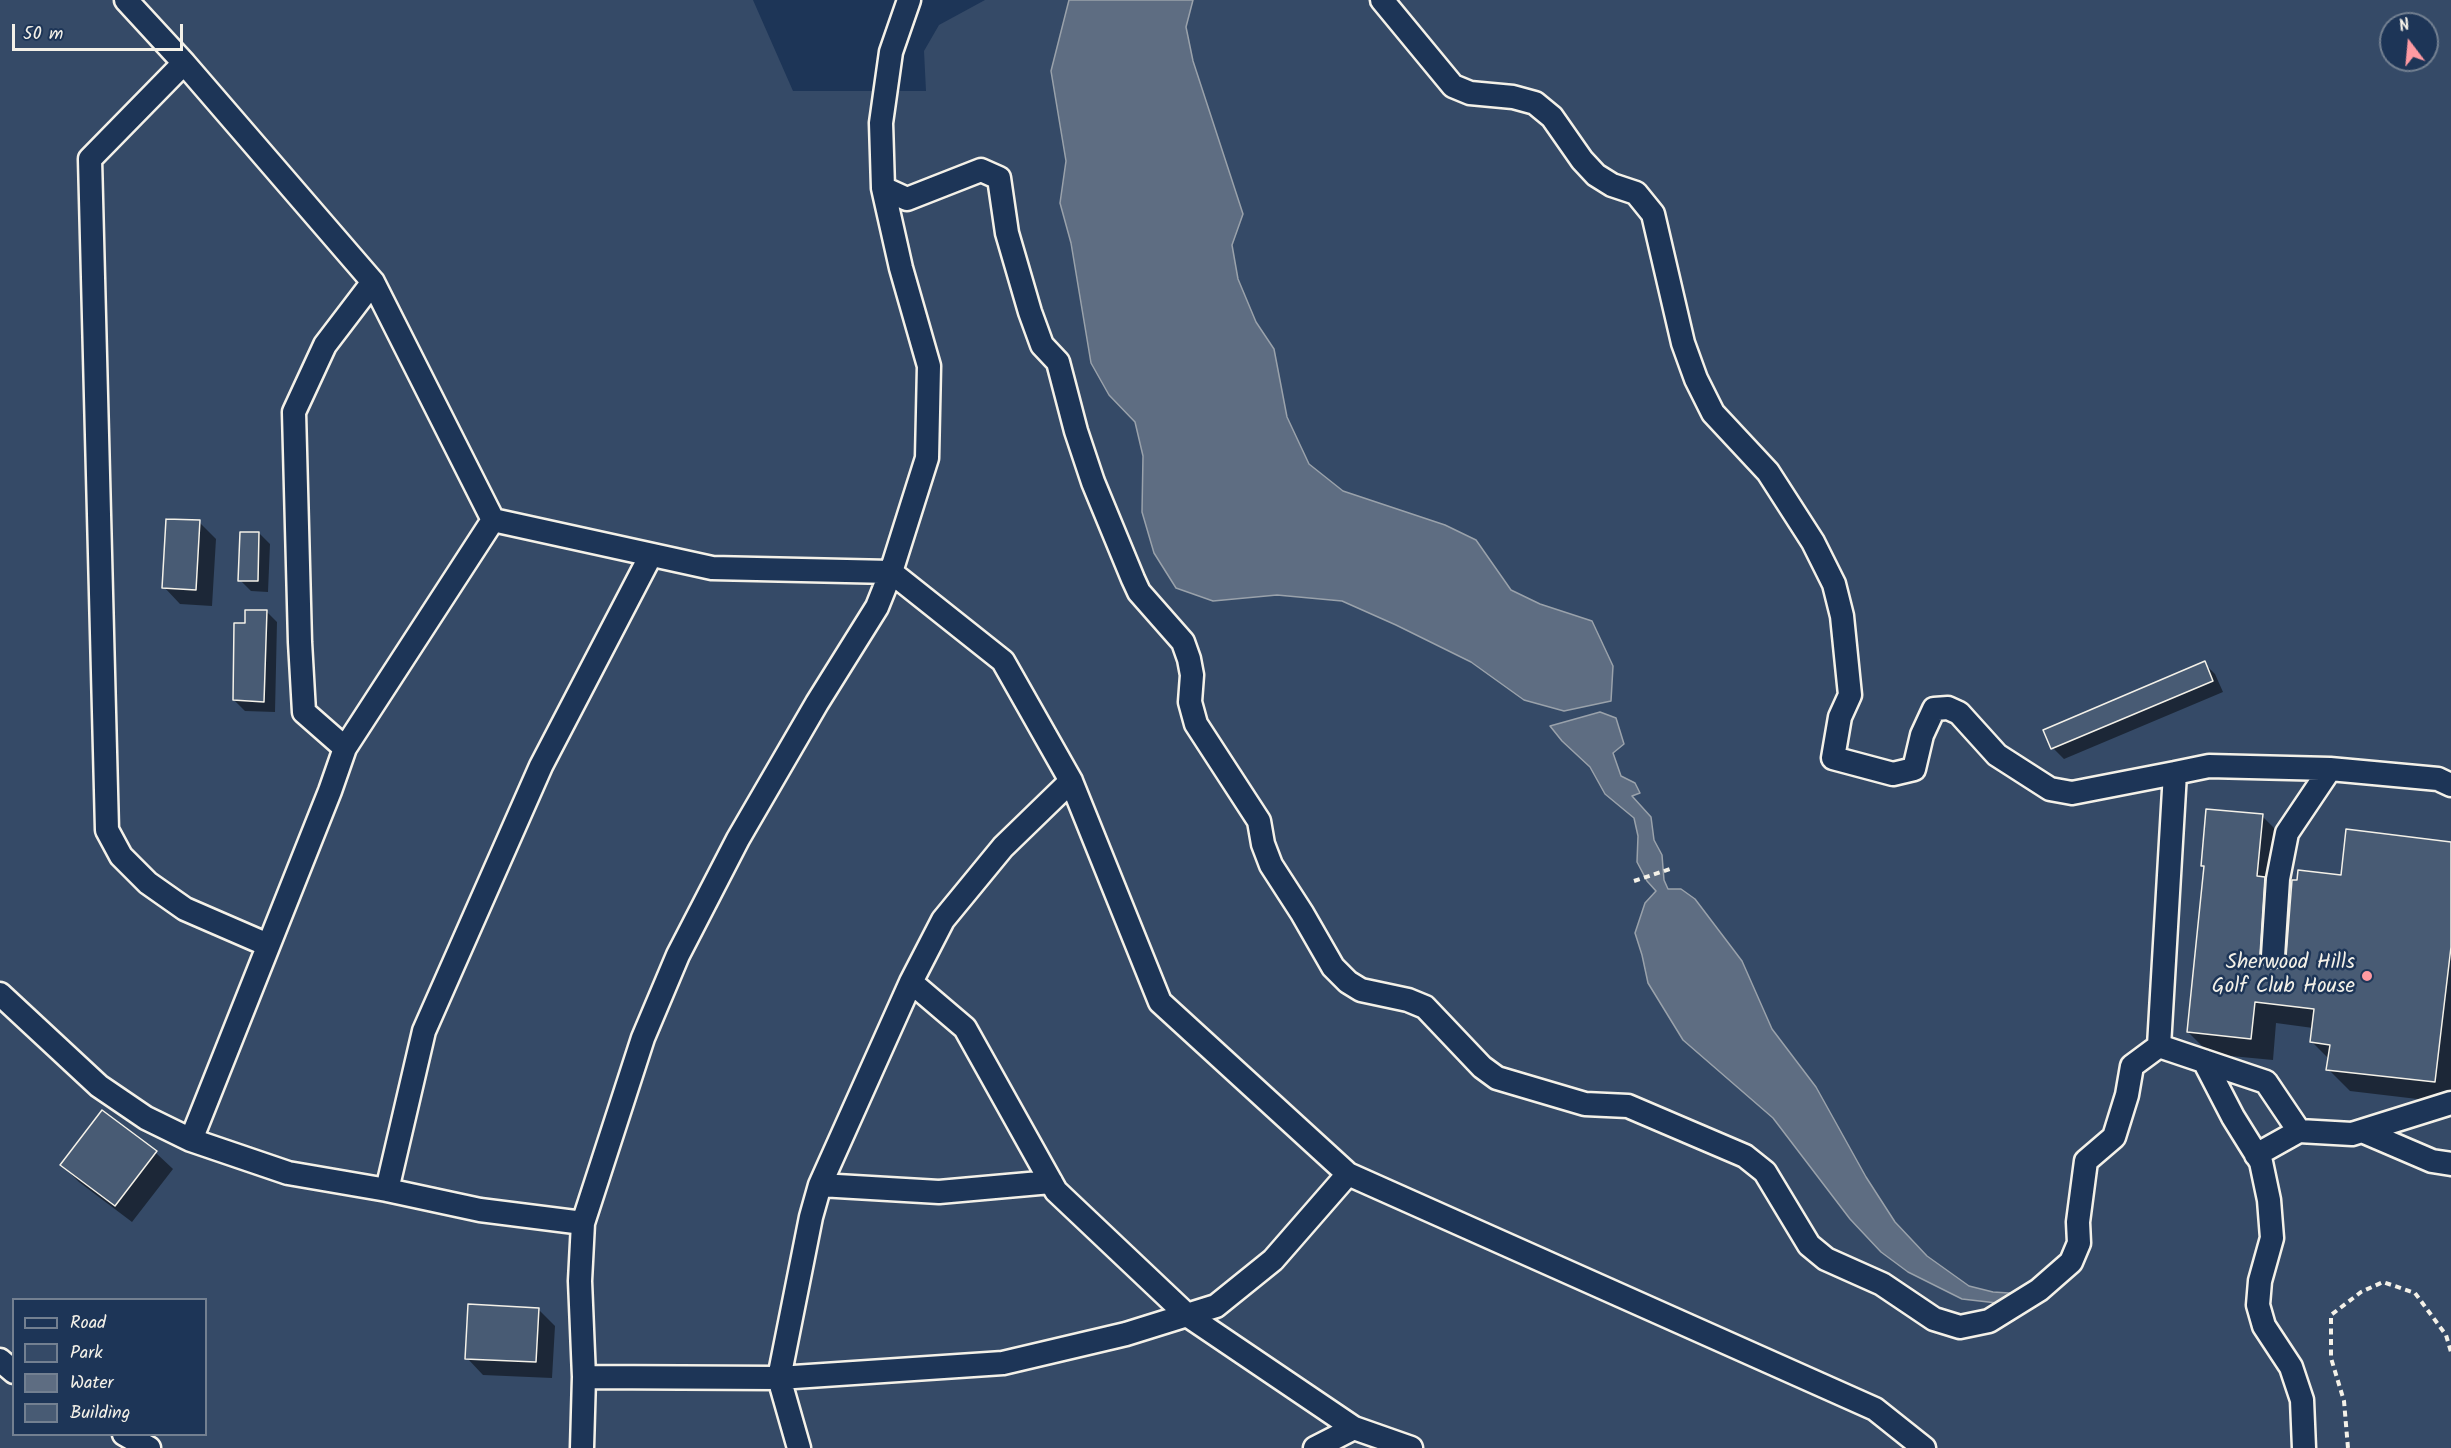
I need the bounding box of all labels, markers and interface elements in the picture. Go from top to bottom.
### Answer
scale bar [15,12,186,50]
north arrow [2379,12,2439,72]
text: N [2396,13,2413,40]
text: 50 m [23,20,63,49]
place label: Sherwood Hills Golf Club House [2212,951,2355,1001]
marker: Sherwood Hills Golf Club House [2360,969,2374,983]
legend [12,1298,207,1436]
text: Road [70,1309,106,1338]
text: Park [70,1339,103,1368]
text: Water [70,1369,114,1398]
text: Building [70,1399,130,1428]

